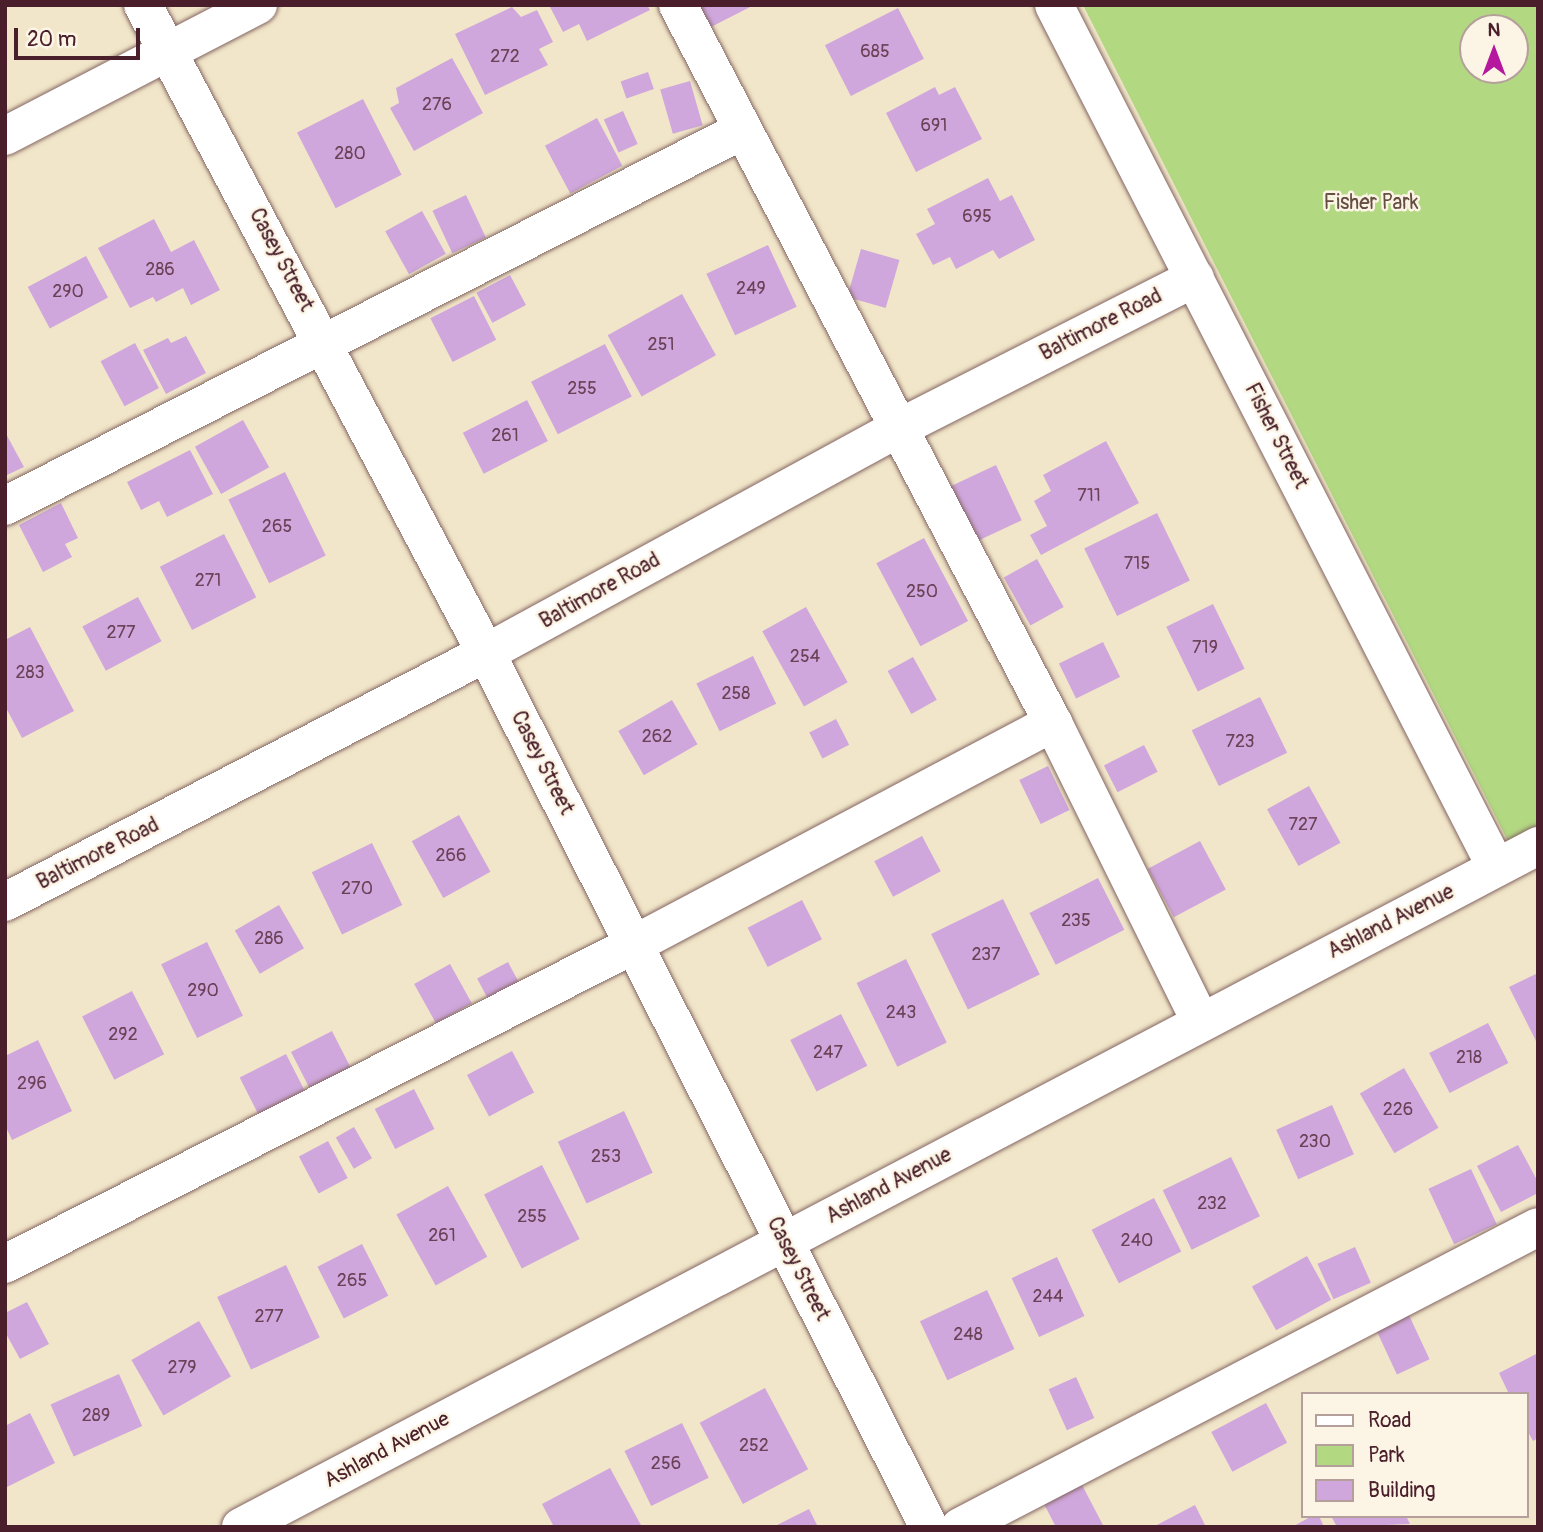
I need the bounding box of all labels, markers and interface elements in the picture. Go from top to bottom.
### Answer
scale bar [18,14,144,58]
north arrow [1459,14,1529,84]
text: N [1488,18,1500,42]
text: 20 m [27,26,76,53]
house number: 685 [860,41,890,63]
house number: 272 [490,46,520,68]
house number: 276 [422,94,452,116]
house number: 691 [921,115,947,137]
house number: 280 [334,143,366,165]
park label: Fisher Park [1324,190,1418,216]
street label: Casey Street [243,204,319,316]
house number: 695 [962,206,992,228]
house number: 286 [145,259,175,281]
house number: 249 [736,278,766,300]
house number: 290 [52,281,84,303]
street label: Baltimore Road [1036,283,1166,367]
house number: 251 [648,334,674,356]
house number: 255 [567,378,597,400]
street label: Fisher Street [1239,379,1313,493]
house number: 261 [491,425,519,447]
house number: 711 [1077,485,1101,507]
house number: 265 [262,516,292,538]
street label: Baltimore Road [535,548,665,634]
house number: 715 [1124,553,1150,575]
house number: 271 [195,570,221,592]
house number: 250 [906,581,938,603]
house number: 277 [106,622,136,644]
house number: 719 [1192,637,1218,659]
house number: 254 [790,646,820,668]
house number: 283 [15,662,45,684]
house number: 258 [722,683,750,705]
street label: Casey Street [505,707,579,819]
house number: 262 [642,726,672,748]
house number: 723 [1225,731,1255,753]
street label: Baltimore Road [33,812,163,896]
house number: 727 [1288,814,1318,836]
house number: 266 [435,845,467,867]
house number: 270 [341,878,373,900]
street label: Ashland Avenue [1324,879,1458,965]
house number: 235 [1061,910,1091,932]
house number: 286 [254,928,284,950]
house number: 237 [971,944,1001,966]
house number: 290 [187,980,219,1002]
house number: 243 [886,1002,916,1024]
house number: 292 [108,1024,138,1046]
house number: 247 [813,1042,843,1064]
house number: 218 [1456,1047,1482,1069]
house number: 296 [17,1073,47,1095]
house number: 226 [1383,1099,1413,1121]
house number: 230 [1299,1131,1331,1153]
street label: Ashland Avenue [822,1142,956,1230]
house number: 253 [591,1146,621,1168]
house number: 232 [1197,1193,1227,1215]
house number: 255 [517,1206,547,1228]
street label: Casey Street [761,1213,835,1325]
house number: 261 [428,1225,456,1247]
house number: 240 [1121,1230,1153,1252]
house number: 265 [337,1270,367,1292]
house number: 244 [1033,1286,1063,1308]
house number: 277 [254,1306,284,1328]
house number: 248 [953,1324,983,1346]
house number: 279 [168,1357,196,1379]
legend [1302,1392,1529,1518]
house number: 289 [82,1405,110,1427]
street label: Ashland Avenue [320,1406,454,1494]
text: Road [1368,1407,1412,1434]
house number: 252 [739,1435,769,1457]
text: Park [1368,1442,1405,1469]
house number: 256 [651,1453,681,1475]
text: Building [1368,1477,1435,1504]

